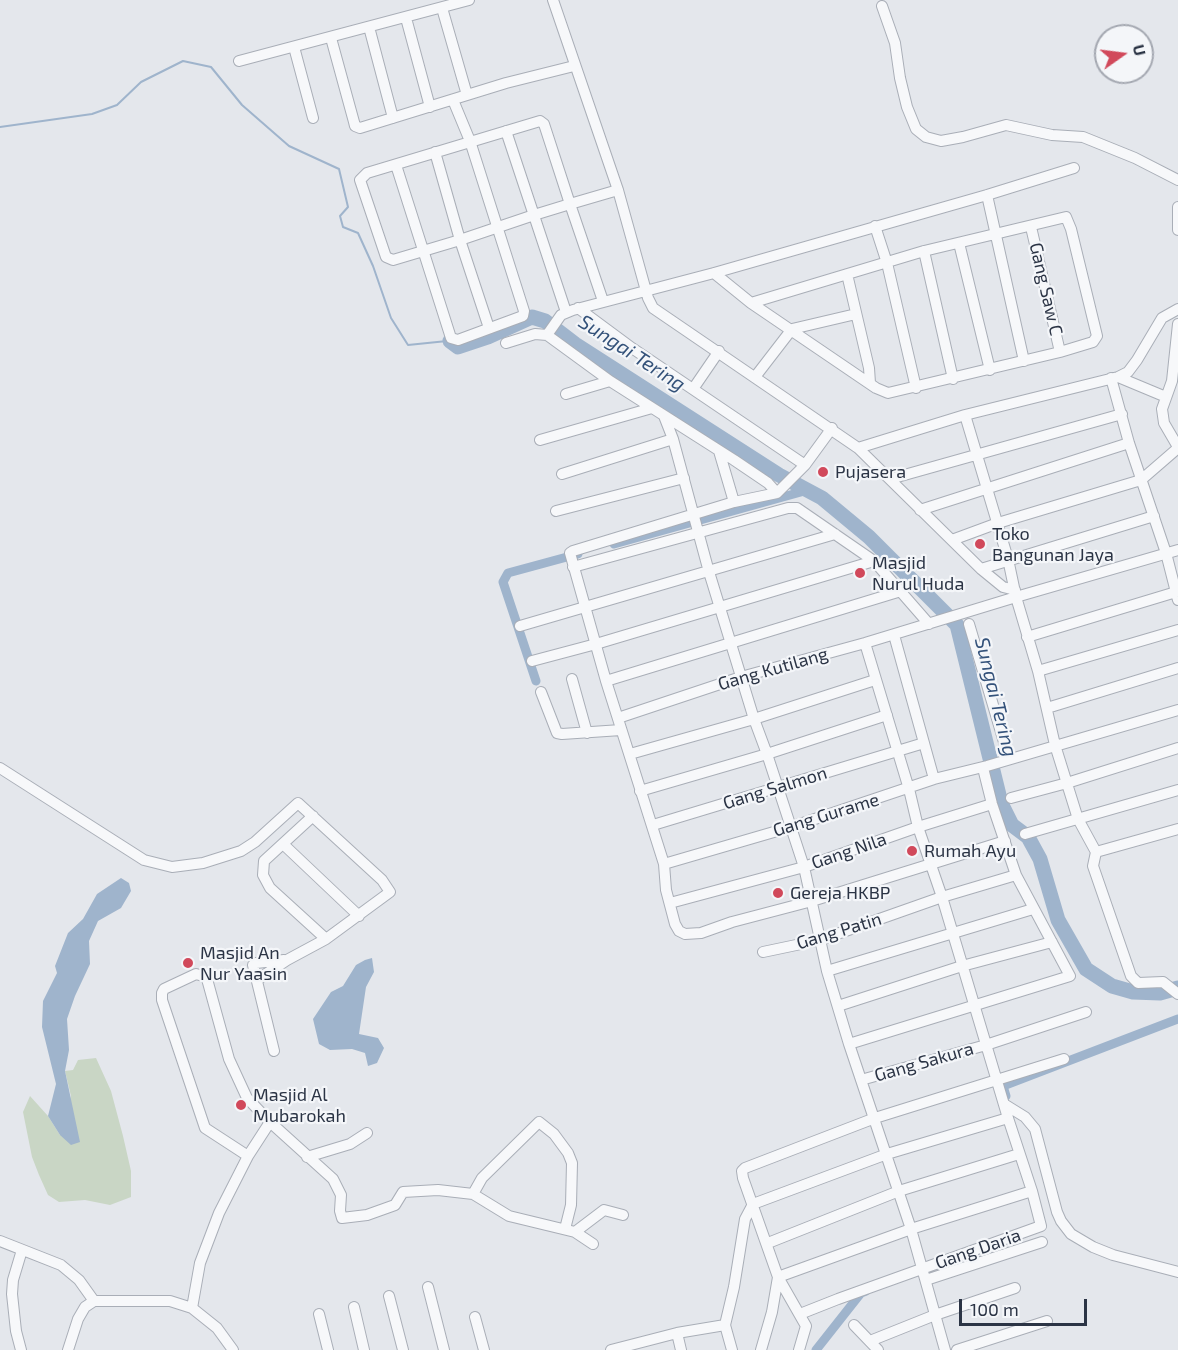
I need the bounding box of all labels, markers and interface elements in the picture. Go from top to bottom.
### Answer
north arrow [1094,24,1154,84]
text: U [1129,42,1151,58]
street label: Gang Saw C [1025,240,1067,338]
water label: Sungai Tering [574,310,690,396]
place label: Pujasera [835,461,906,483]
marker: Pujasera [816,465,830,479]
place label: Toko Bangunan Jaya [992,523,1114,566]
marker: Toko Bangunan Jaya [973,537,987,551]
place label: Masjid Nurul Huda [872,552,964,594]
marker: Masjid Nurul Huda [853,566,867,580]
water label: Sungai Tering [970,635,1022,759]
street label: Gang Kutilang [715,643,831,695]
street label: Gang Salmon [720,762,830,814]
street label: Gang Gurame [770,789,882,841]
street label: Gang Nila [809,828,889,874]
place label: Rumah Ayu [924,840,1016,862]
marker: Rumah Ayu [905,844,919,858]
place label: Gereja HKBP [790,882,890,904]
marker: Gereja HKBP [771,886,785,900]
street label: Gang Patin [794,908,884,954]
place label: Masjid An Nur Yaasin [200,942,287,984]
marker: Masjid An Nur Yaasin [181,956,195,970]
street label: Gang Sakura [872,1038,976,1086]
place label: Masjid Al Mubarokah [253,1084,346,1126]
marker: Masjid Al Mubarokah [234,1098,248,1112]
street label: Gang Daria [932,1224,1024,1274]
scale bar [962,1287,1090,1325]
text: 100 m [970,1298,1019,1320]

